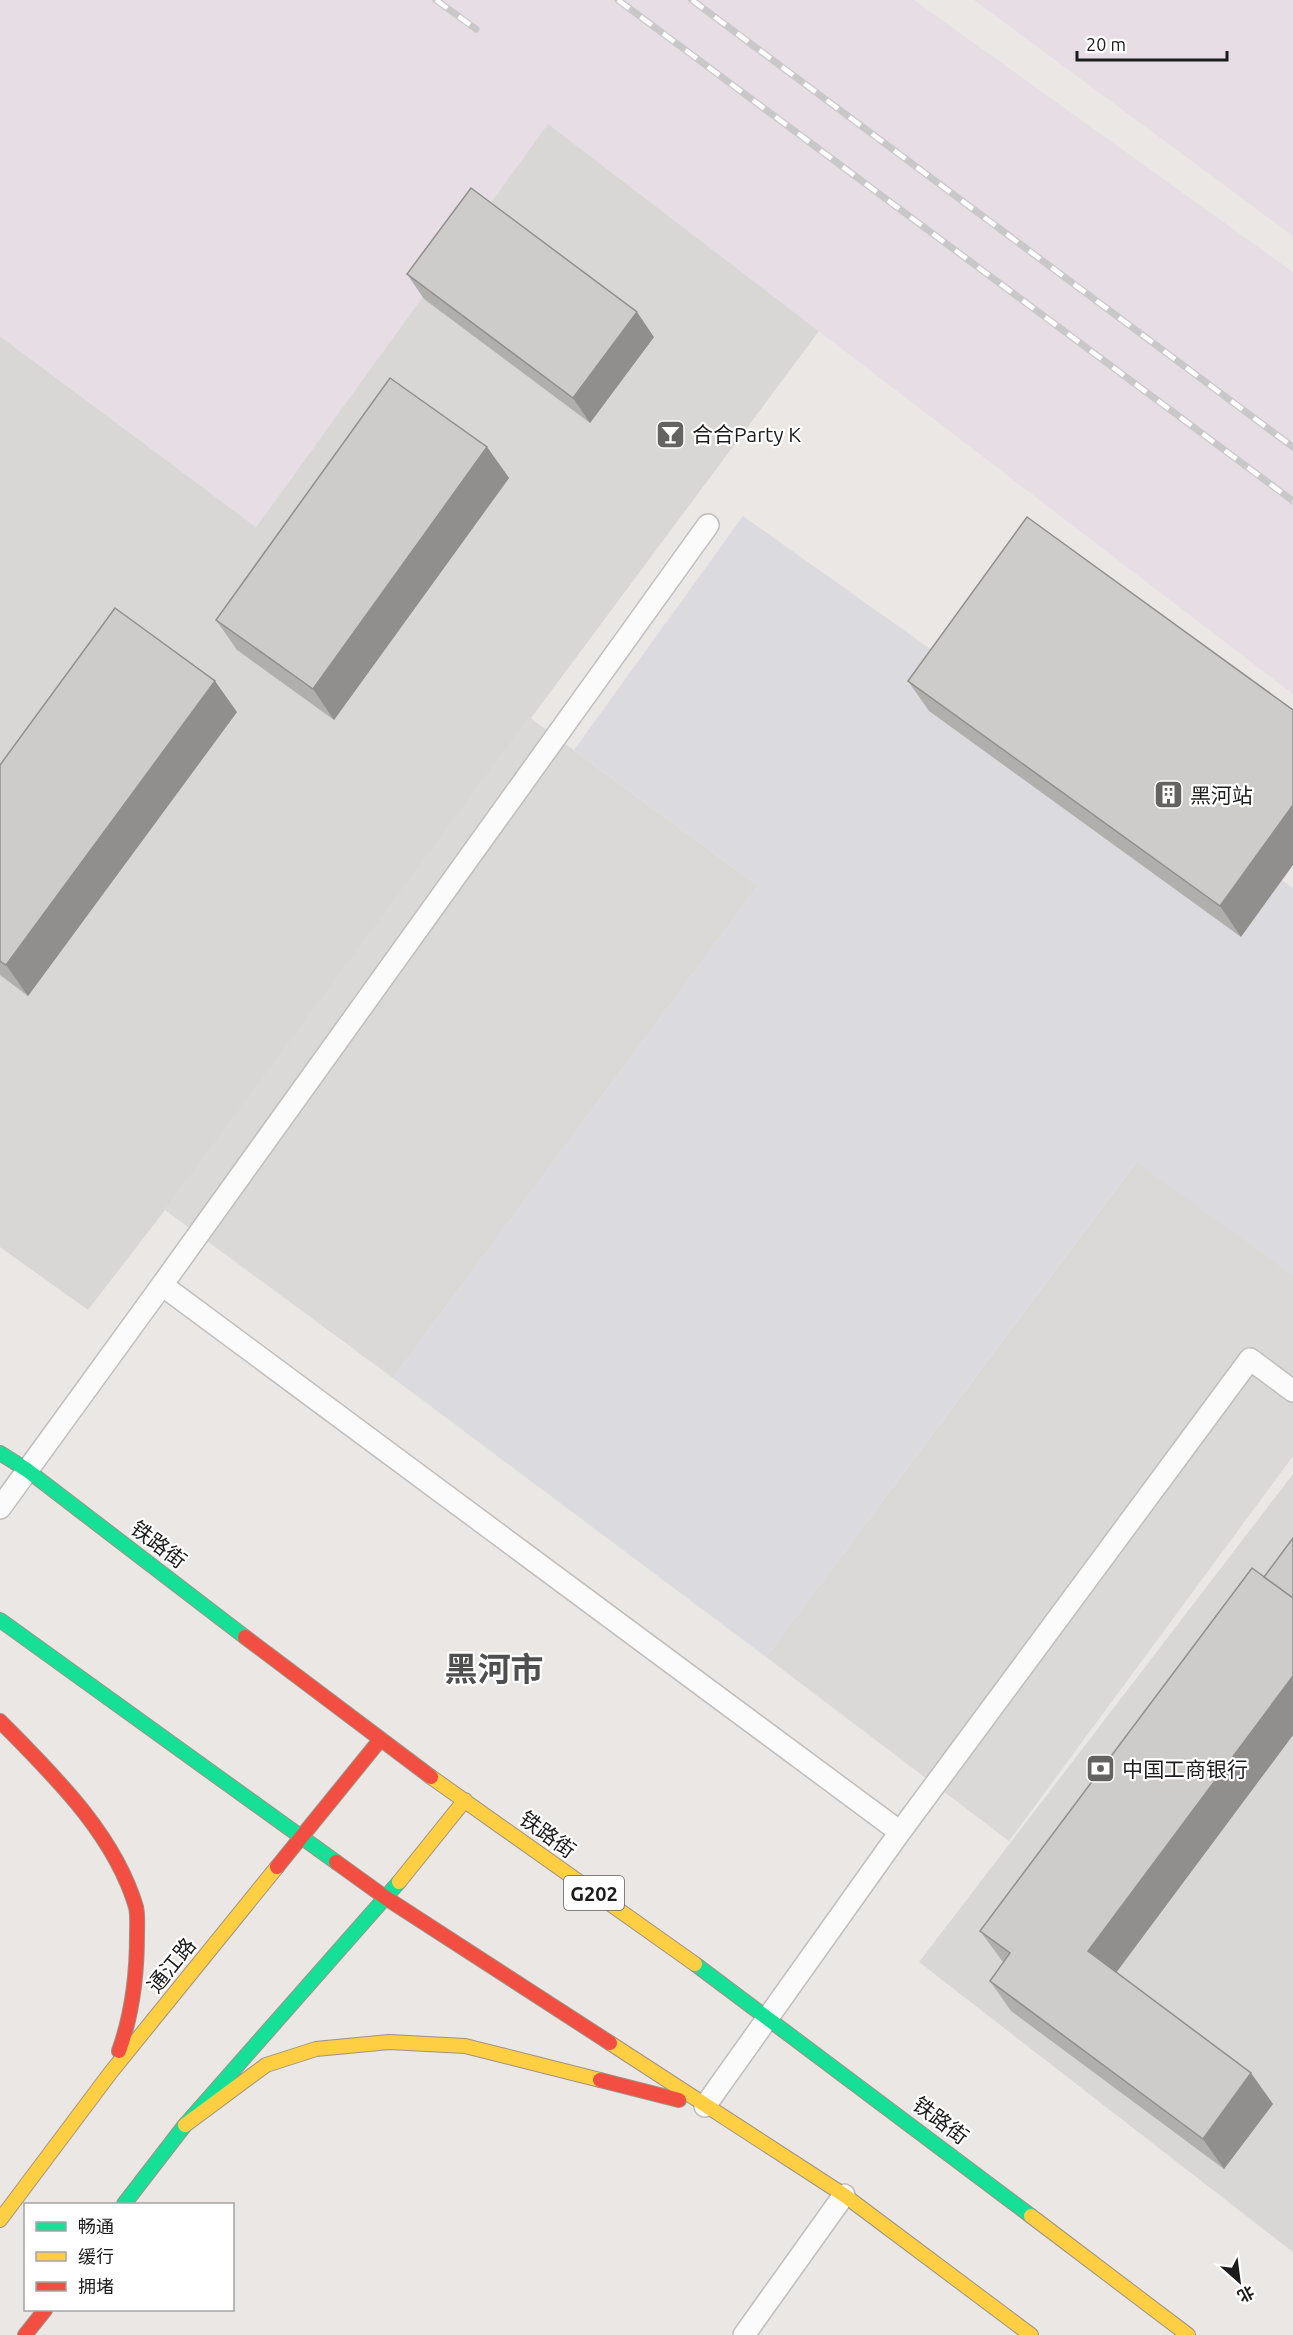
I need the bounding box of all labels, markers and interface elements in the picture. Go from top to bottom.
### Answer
scale bar [1077,24,1227,62]
text: 20 m [1086,34,1126,54]
bar icon: 合合Party K [655,418,687,450]
place label: 合合Party K [692,422,801,446]
building icon: 黑河站 [1153,779,1185,811]
place label: 黑河站 [1190,783,1253,807]
street label: 铁路街 [127,1515,191,1573]
district label: 黑河市 [445,1650,544,1687]
bank icon: 中国工商银行 [1085,1753,1117,1785]
place label: 中国工商银行 [1122,1757,1248,1781]
street label: 铁路街 [515,1806,581,1862]
road number: G202 [564,1876,624,1910]
street label: 通江路 [142,1933,200,1997]
street label: 铁路街 [909,2091,973,2149]
legend [24,2203,234,2311]
text: 畅通 [78,2216,114,2236]
text: 缓行 [78,2246,114,2266]
north arrow [1209,2251,1269,2311]
text: 拥堵 [78,2276,114,2296]
text: 北 [1235,2283,1257,2306]

